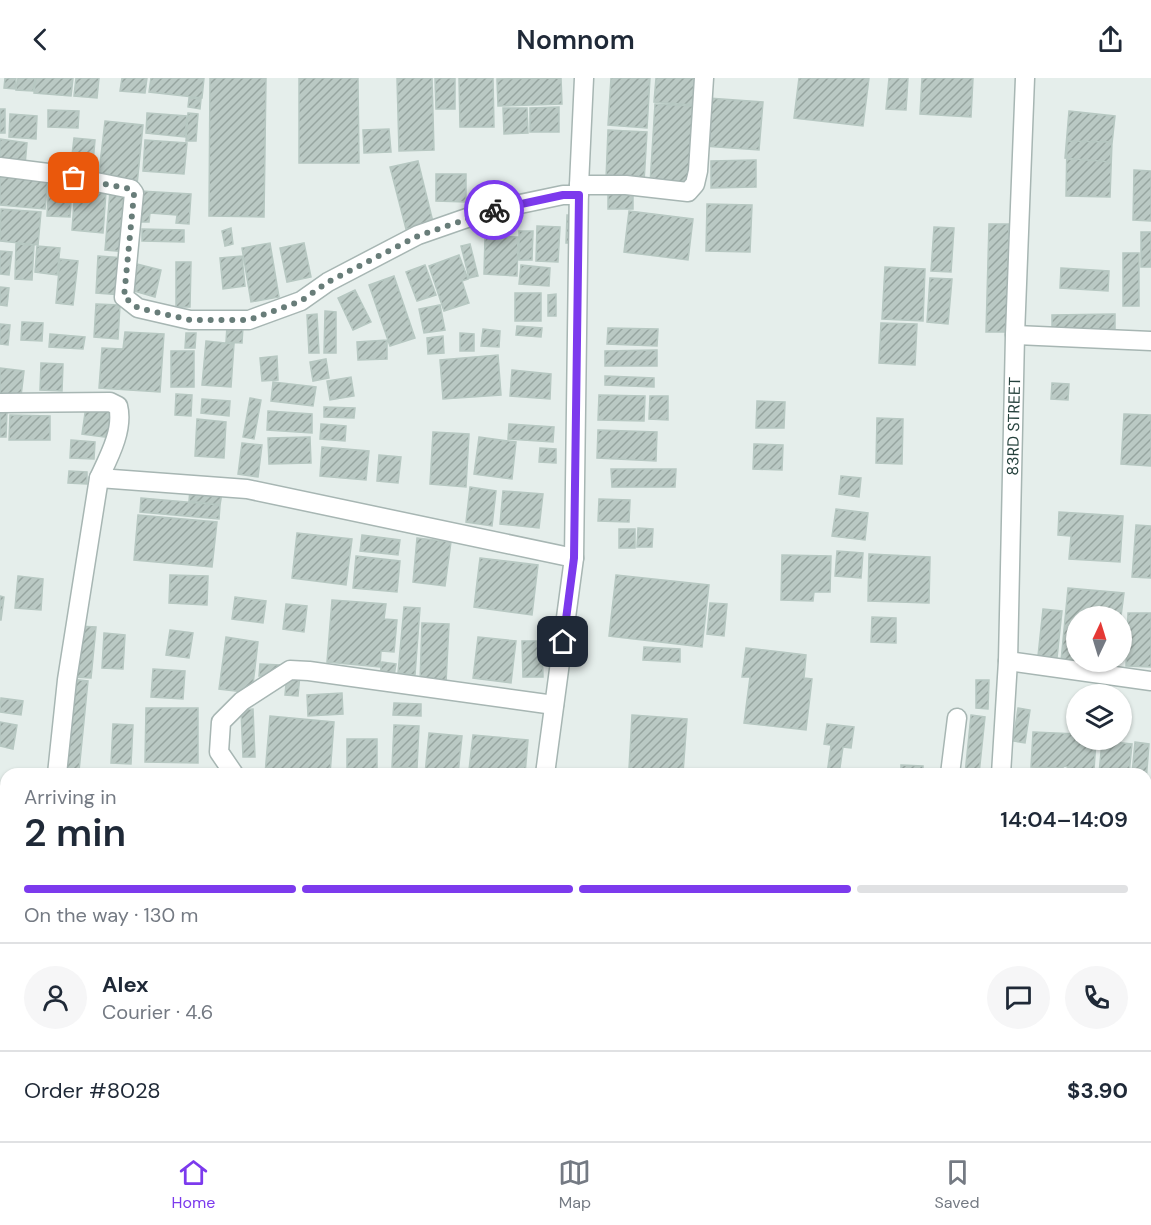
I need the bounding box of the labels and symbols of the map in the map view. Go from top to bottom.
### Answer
pin [48,152,99,203]
courier [464,180,524,240]
street label: 83RD STREET [1002,377,1025,476]
north arrow [1066,606,1132,672]
pin [537,616,588,667]

